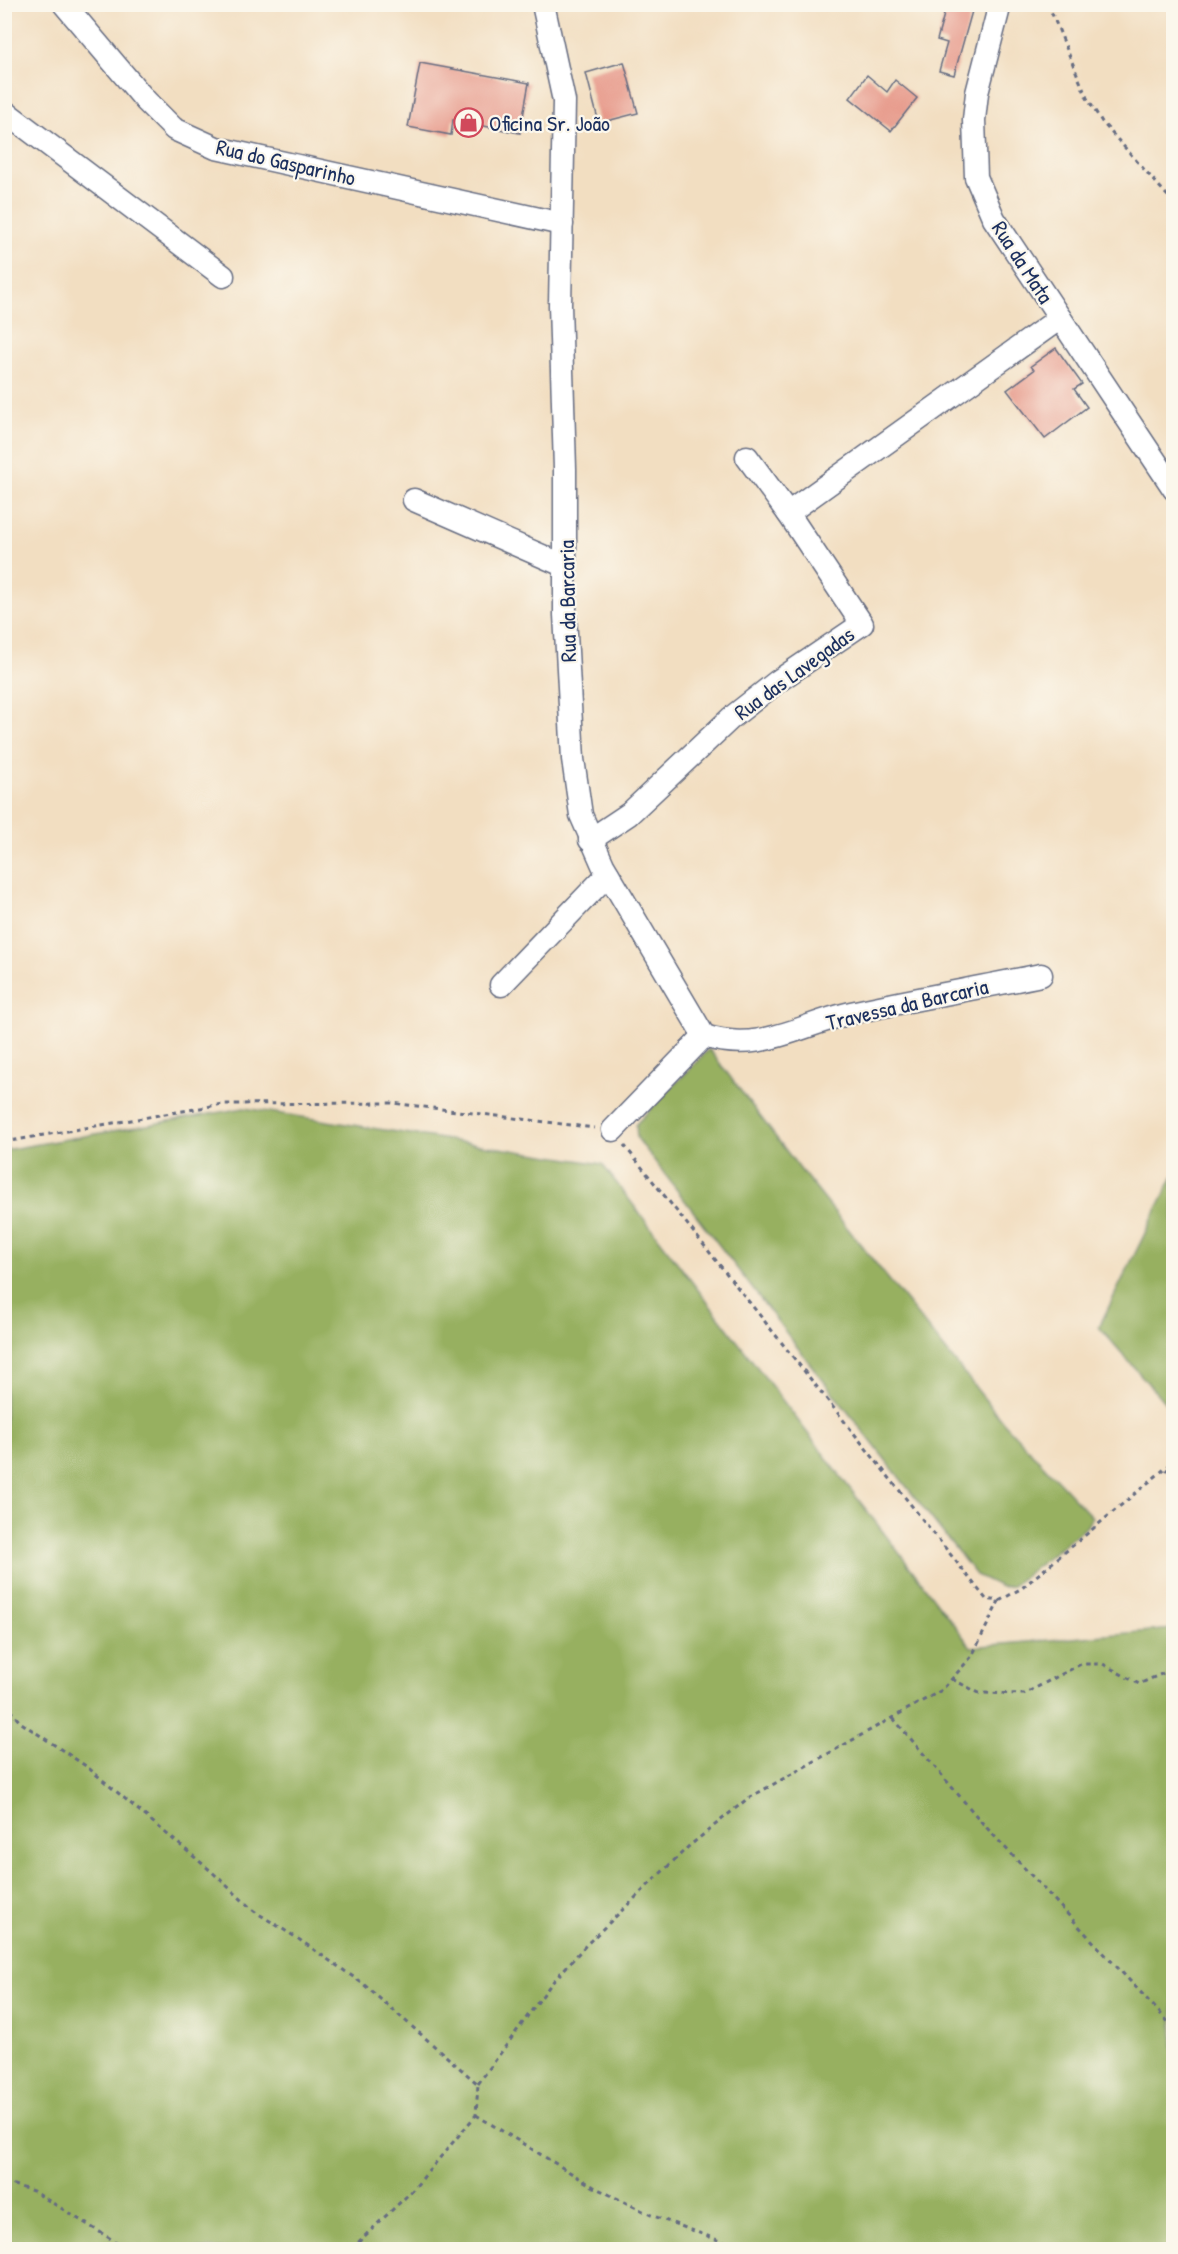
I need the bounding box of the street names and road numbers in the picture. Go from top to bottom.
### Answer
street label: Rua do Gasparinho [213,131,359,193]
street label: Rua da Mata [985,215,1061,309]
street label: Rua da Barcaria [551,539,583,662]
street label: Rua das Lavegadas [728,619,860,727]
street label: Travessa da Barcaria [823,971,991,1037]

